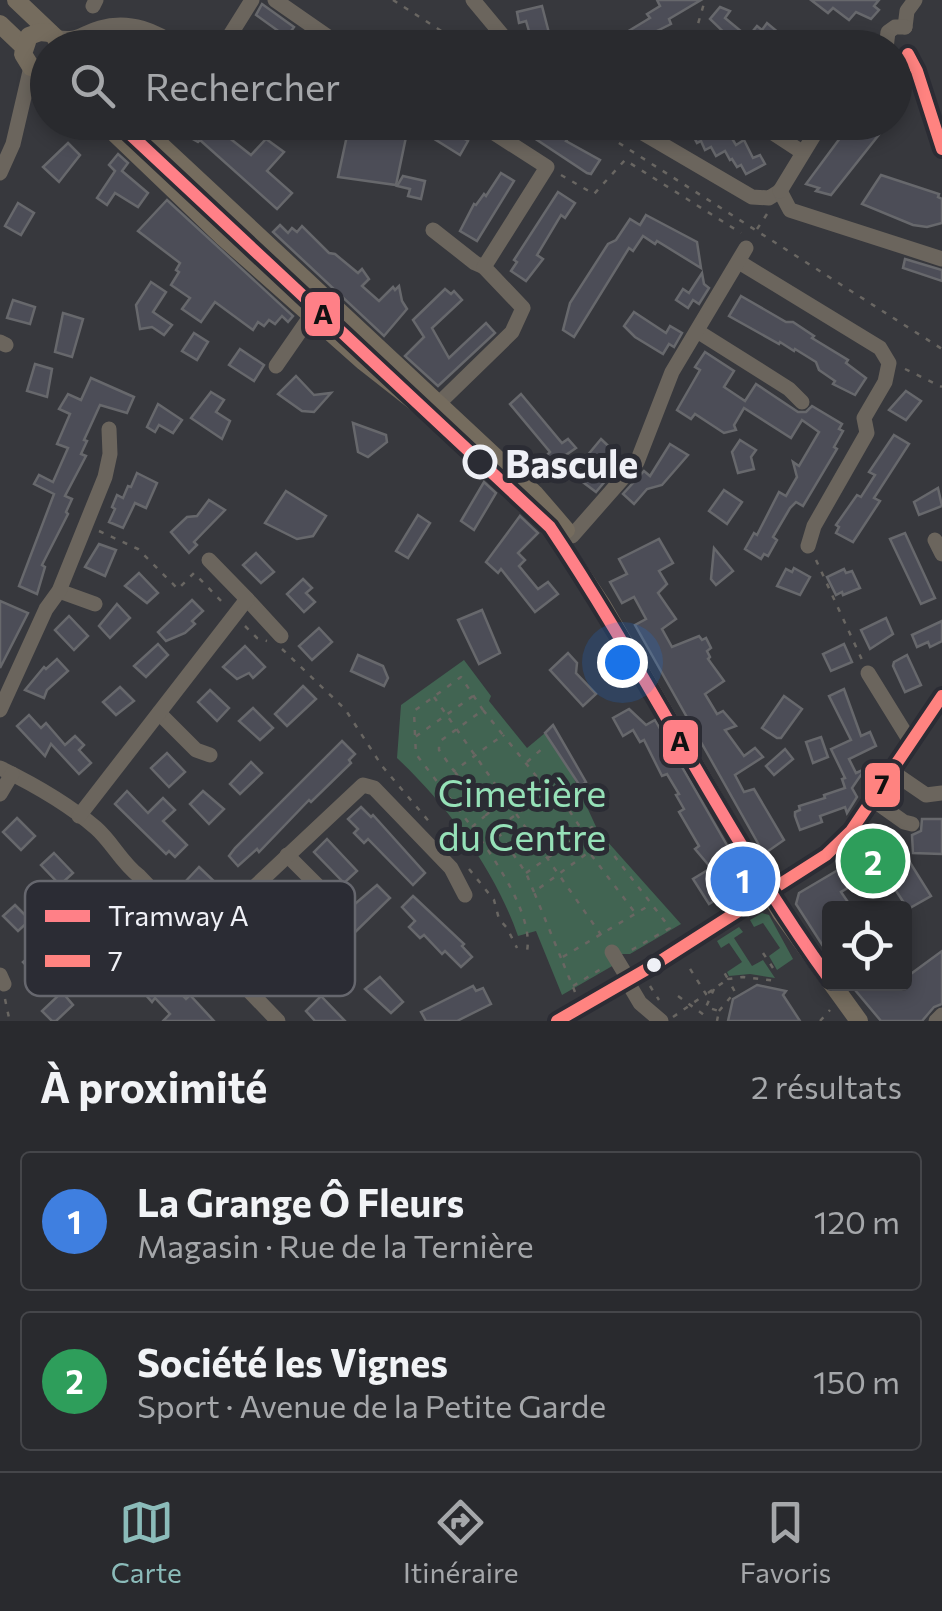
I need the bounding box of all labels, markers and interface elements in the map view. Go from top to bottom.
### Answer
search box [30,30,912,140]
icon: search [65,58,120,113]
text: Rechercher [145,62,340,109]
line badge: A [303,290,342,338]
text: A [313,296,333,330]
place label: Bascule [505,439,638,486]
marker: Bascule [464,446,496,478]
your location [597,637,648,688]
line badge: A [661,718,700,766]
text: A [670,723,690,757]
line badge: 7 [863,761,902,809]
text: 7 [874,766,890,800]
park label: Cimetière du Centre [438,768,606,859]
pin: 2 [840,824,906,898]
pin: 1 [710,842,776,916]
legend [25,881,355,996]
text: Tramway A [108,898,249,932]
map controls [822,901,912,991]
button: locate [822,901,912,991]
text: 7 [108,943,123,977]
unlabelled marker [644,955,664,975]
text: À proximité [40,1060,267,1112]
text: 2 résultats [751,1066,902,1106]
text: La Grange Ô Fleurs [137,1178,464,1225]
text: 1 [67,1201,82,1241]
text: 120 m [814,1201,900,1241]
text: Magasin · Rue de la Ternière [137,1225,534,1265]
text: Société les Vignes [137,1338,448,1385]
text: 2 [65,1361,84,1401]
text: 150 m [813,1361,900,1401]
text: Sport · Avenue de la Petite Garde [137,1385,606,1425]
tab: Carte [111,1495,182,1589]
tab: Itinéraire [403,1495,519,1589]
tab: Favoris [740,1495,831,1589]

